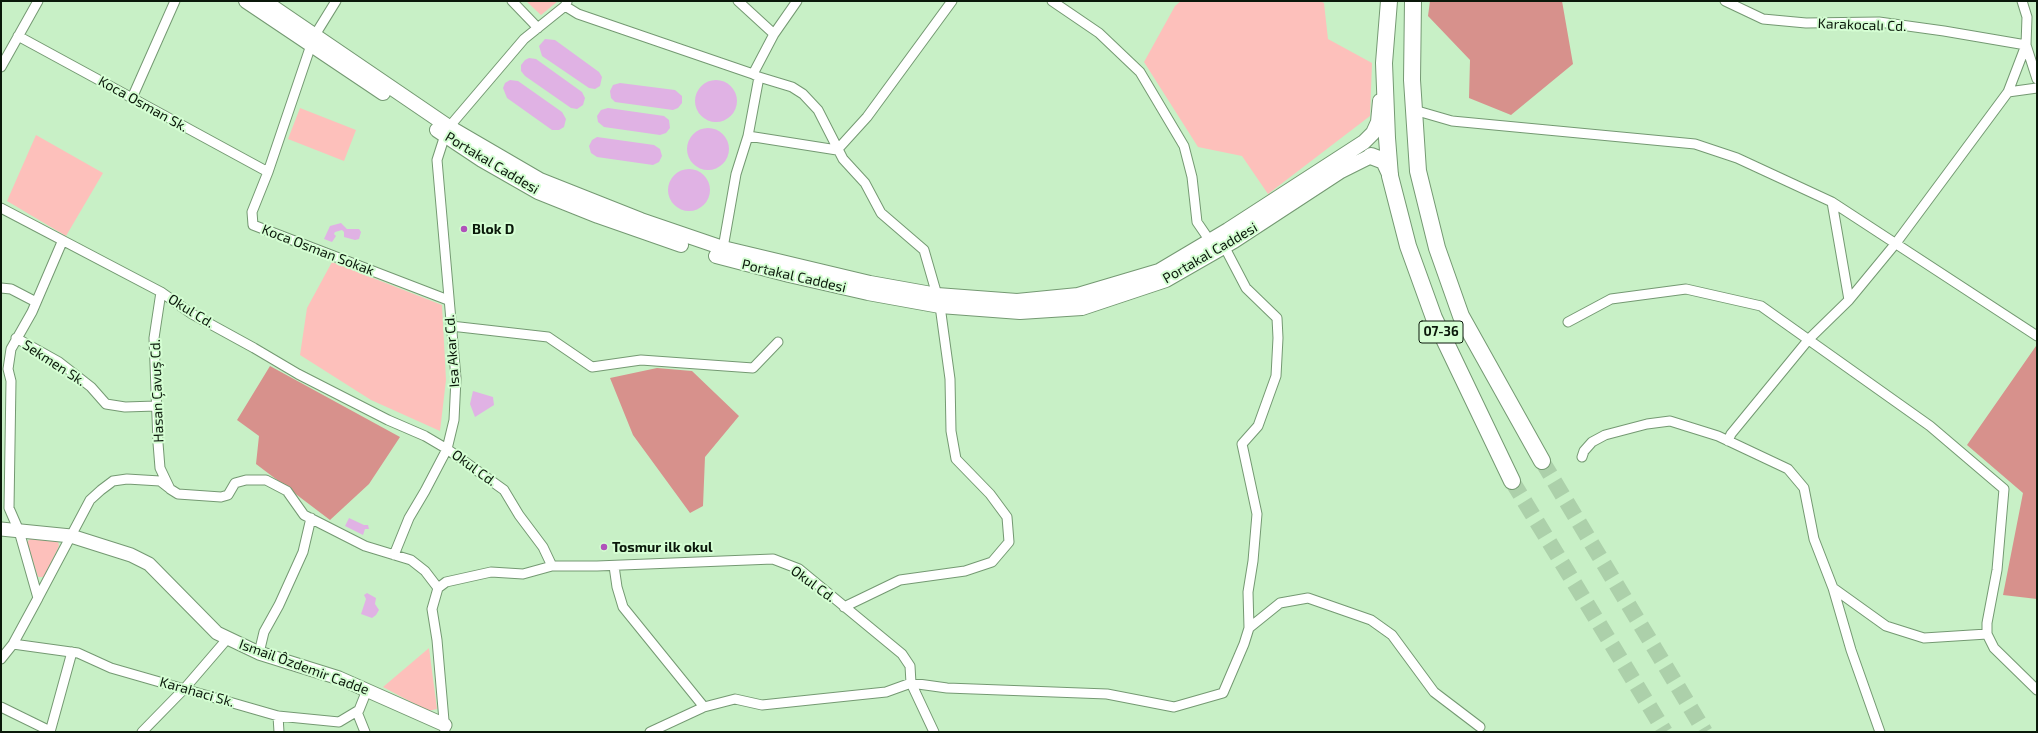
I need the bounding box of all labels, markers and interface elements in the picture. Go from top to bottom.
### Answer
street label: Karakocalı Cd. [1817,15,1907,35]
street label: Koca Osman Sk. [95,73,191,135]
street label: Portakal Caddesi [442,128,542,198]
street label: Portakal Caddesi [1160,219,1260,287]
street label: Koca Osman Sokak [259,221,377,279]
place label: Blok D [472,221,514,237]
marker: Blok D [459,224,469,234]
street label: Portakal Caddesi [740,256,848,296]
street label: Okul Cd. [165,290,217,332]
street label: Isa Akar Cd. [441,314,463,388]
road number: 07-36 [1419,321,1463,343]
street label: Sekmen Sk. [19,336,89,390]
street label: Hasan Çavuş Cd. [147,339,167,443]
street label: Okul Cd. [448,446,500,490]
place label: Tosmur ilk okul [612,539,713,555]
marker: Tosmur ilk okul [599,542,609,552]
street label: Okul Cd. [787,562,839,606]
street label: Ismail Ôzdemir Cadde [237,636,371,698]
street label: Karahaci Sk. [158,673,236,711]

